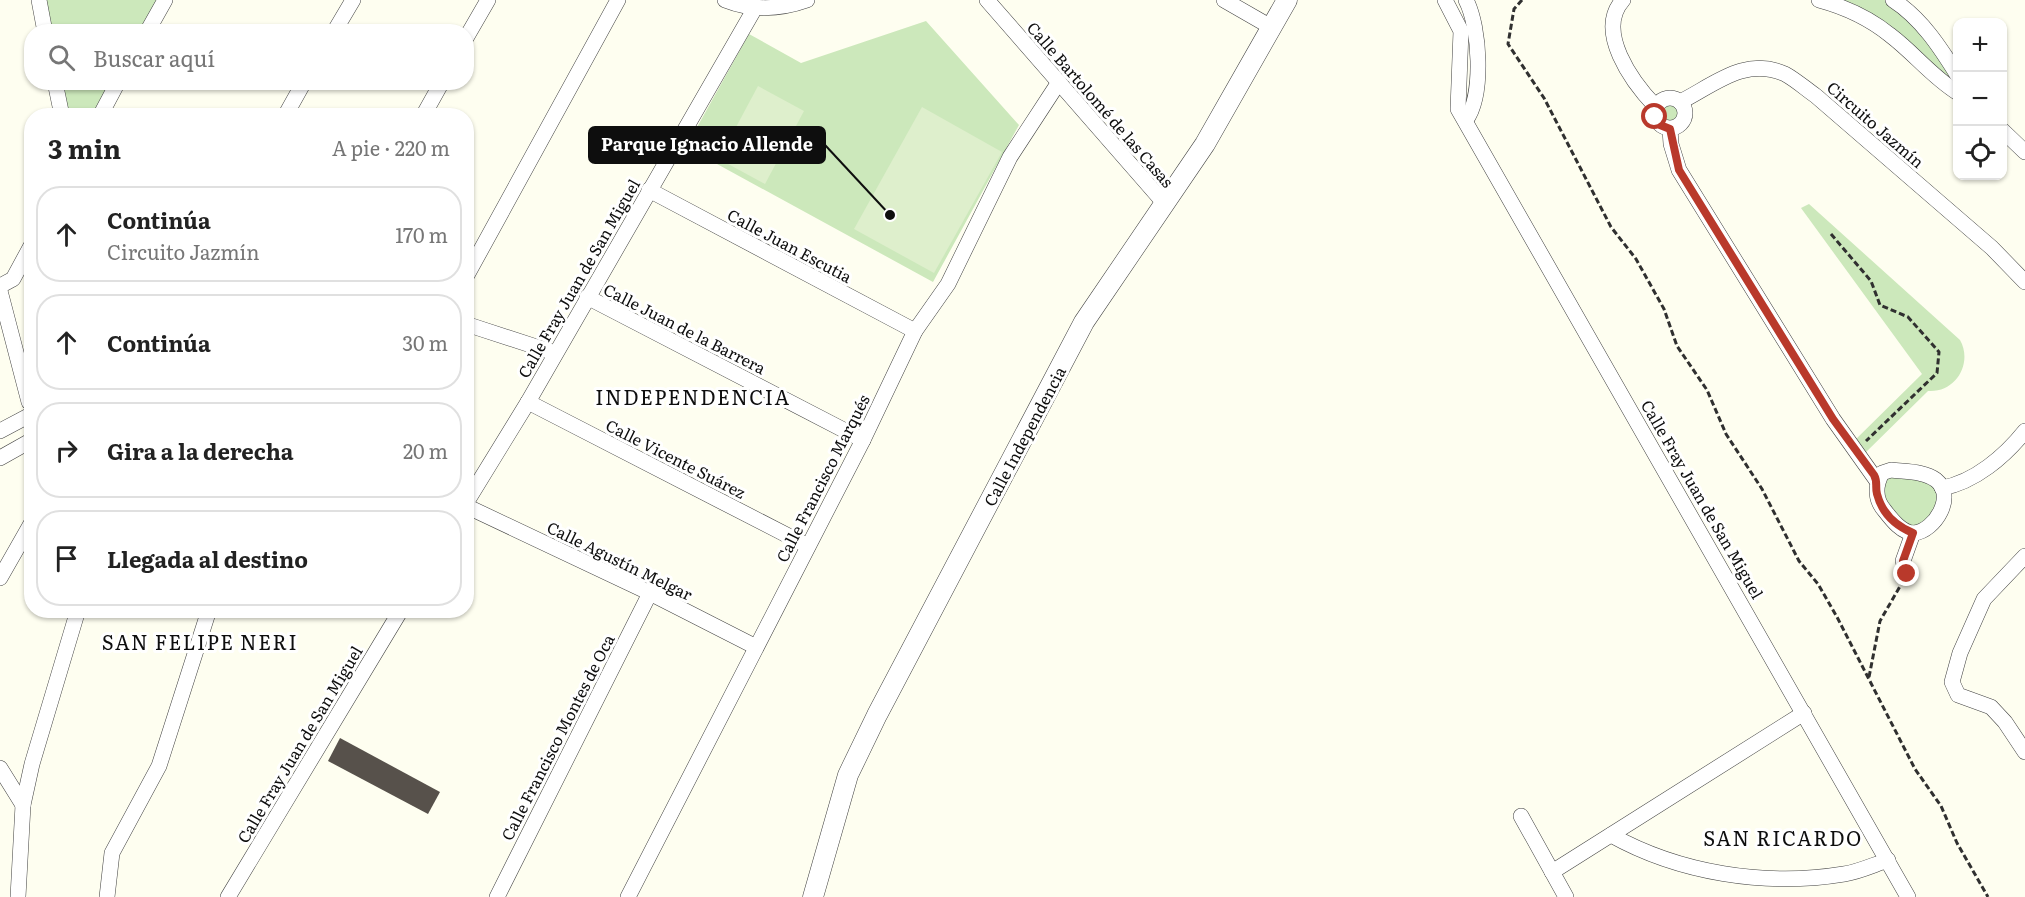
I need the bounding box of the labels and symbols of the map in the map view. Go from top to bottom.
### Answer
street label: Calle Bartolomé de las Casas [1022,16,1180,192]
street label: Circuito Jazmín [1822,75,1930,173]
route start [1641,103,1667,129]
callout: Parque Ignacio Allende [589,127,825,163]
text: Parque Ignacio Allende [601,130,813,157]
street label: Calle Fray Juan de San Miguel [511,174,645,382]
street label: Calle Juan Escutia [723,202,857,288]
street label: Calle Juan de la Barrera [600,277,771,380]
street label: Calle Independencia [977,361,1071,510]
district label: INDEPENDENCIA [595,381,791,411]
street label: Calle Francisco Marqués [769,390,875,566]
street label: Calle Fray Juan de San Miguel [1636,395,1770,603]
street label: Calle Vicente Suárez [602,412,750,504]
street label: Calle Agustín Melgar [543,514,697,606]
route end [1893,560,1919,586]
district label: SAN FELIPE NERI [102,626,298,656]
street label: Calle Francisco Montes de Oca [494,629,620,844]
street label: Calle Fray Juan de San Miguel [230,641,368,847]
district label: SAN RICARDO [1703,822,1863,852]

